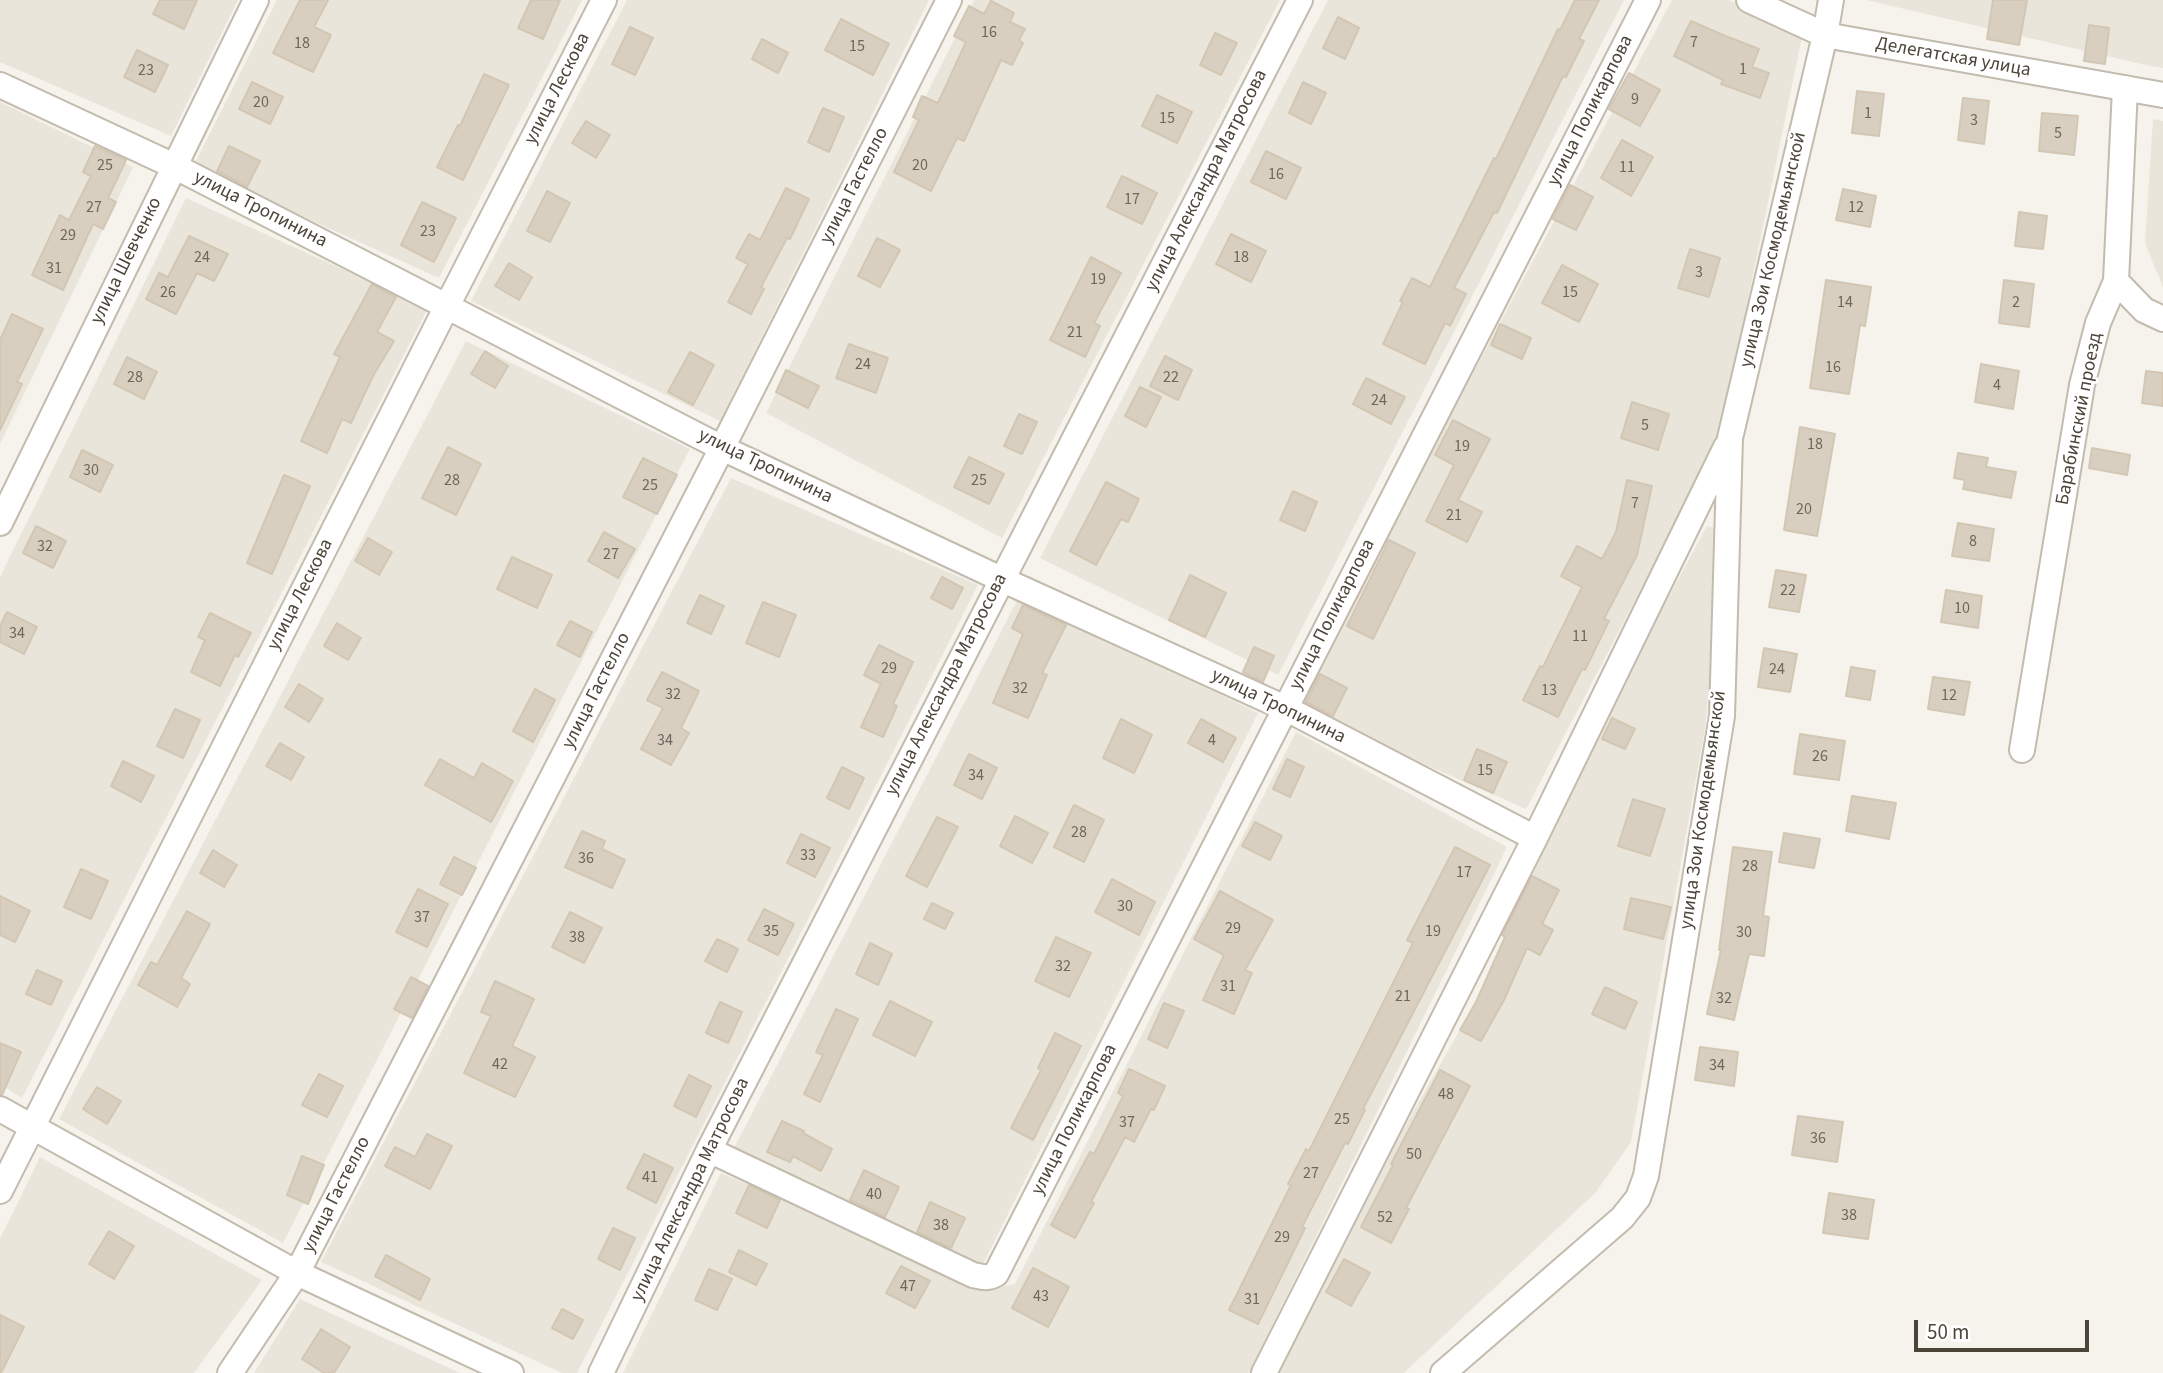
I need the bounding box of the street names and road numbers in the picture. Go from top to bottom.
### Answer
street label: улица Лескова [520,29,596,149]
street label: улица Поликарпова [1543,32,1639,190]
street label: Делегатская улица [1874,33,2032,83]
street label: улица Александра Матросова [1141,66,1273,296]
street label: улица Гастелло [816,124,894,248]
street label: улица Зои Космодемьянской [1736,130,1812,370]
street label: улица Тропинина [189,167,331,253]
street label: улица Шевченко [86,194,168,328]
street label: Барабинский проезд [2052,331,2108,507]
street label: улица Тропинина [694,425,836,509]
street label: улица Лескова [263,535,339,655]
street label: улица Поликарпова [1285,536,1381,694]
street label: улица Александра Матросова [881,570,1013,800]
street label: улица Гастелло [558,629,636,753]
street label: улица Тропинина [1207,665,1349,749]
street label: улица Зои Космодемьянской [1676,689,1732,931]
street label: улица Поликарпова [1027,1041,1123,1199]
street label: улица Александра Матросова [627,1074,755,1306]
street label: улица Гастелло [298,1133,376,1257]

